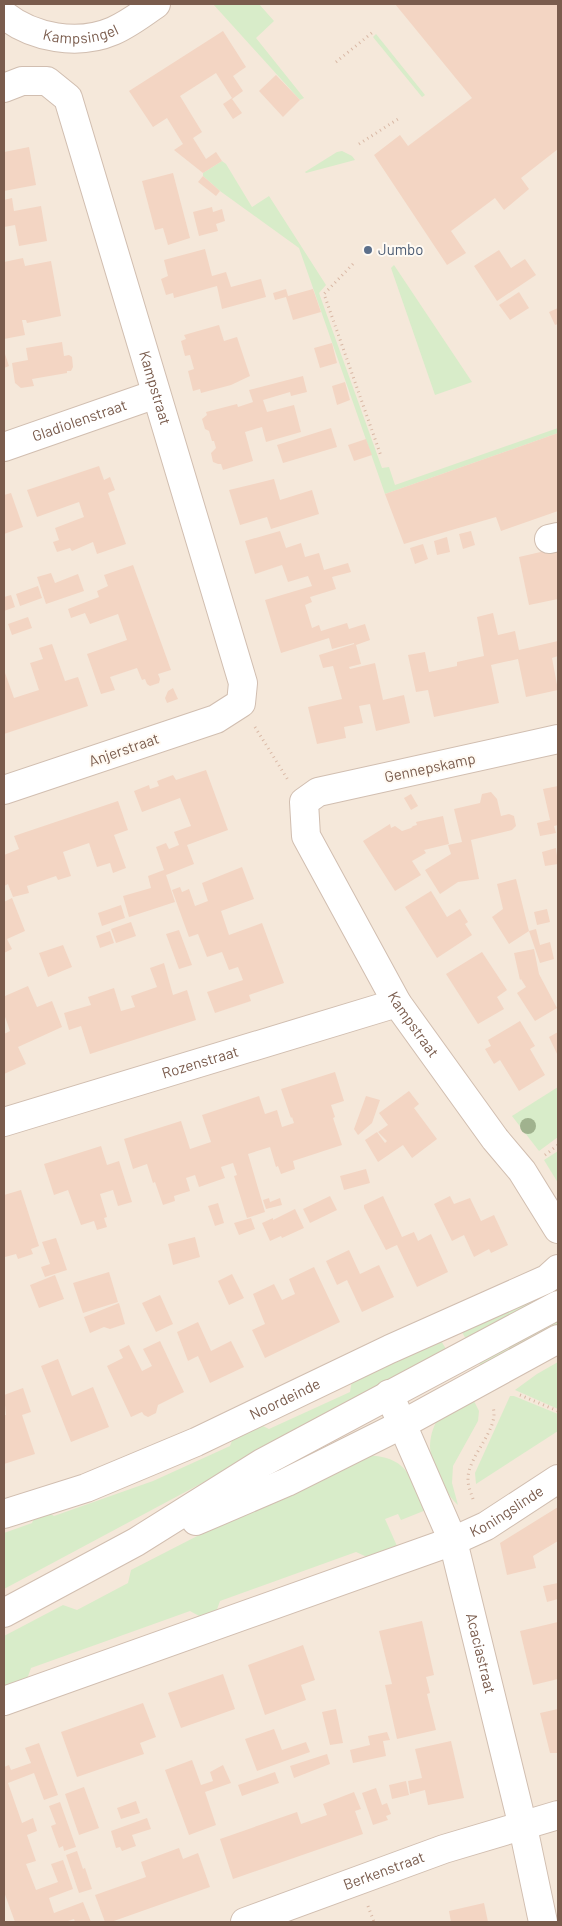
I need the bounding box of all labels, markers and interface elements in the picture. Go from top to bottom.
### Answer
street label: Kampsingel [41,20,121,47]
place label: Jumbo [378,240,423,258]
marker: Jumbo [362,244,374,256]
street label: Kampstraat [136,349,175,427]
street label: Gladiolenstraat [30,395,129,445]
street label: Anjerstraat [86,729,161,769]
street label: Gennepskamp [383,749,477,785]
street label: Kampstraat [385,988,443,1060]
street label: Rozenstraat [160,1042,240,1082]
street label: Noordeinde [246,1374,323,1423]
street label: Koningslinde [467,1481,546,1540]
street label: Acaciastraat [463,1611,500,1695]
street label: Berkenstraat [341,1847,427,1893]

